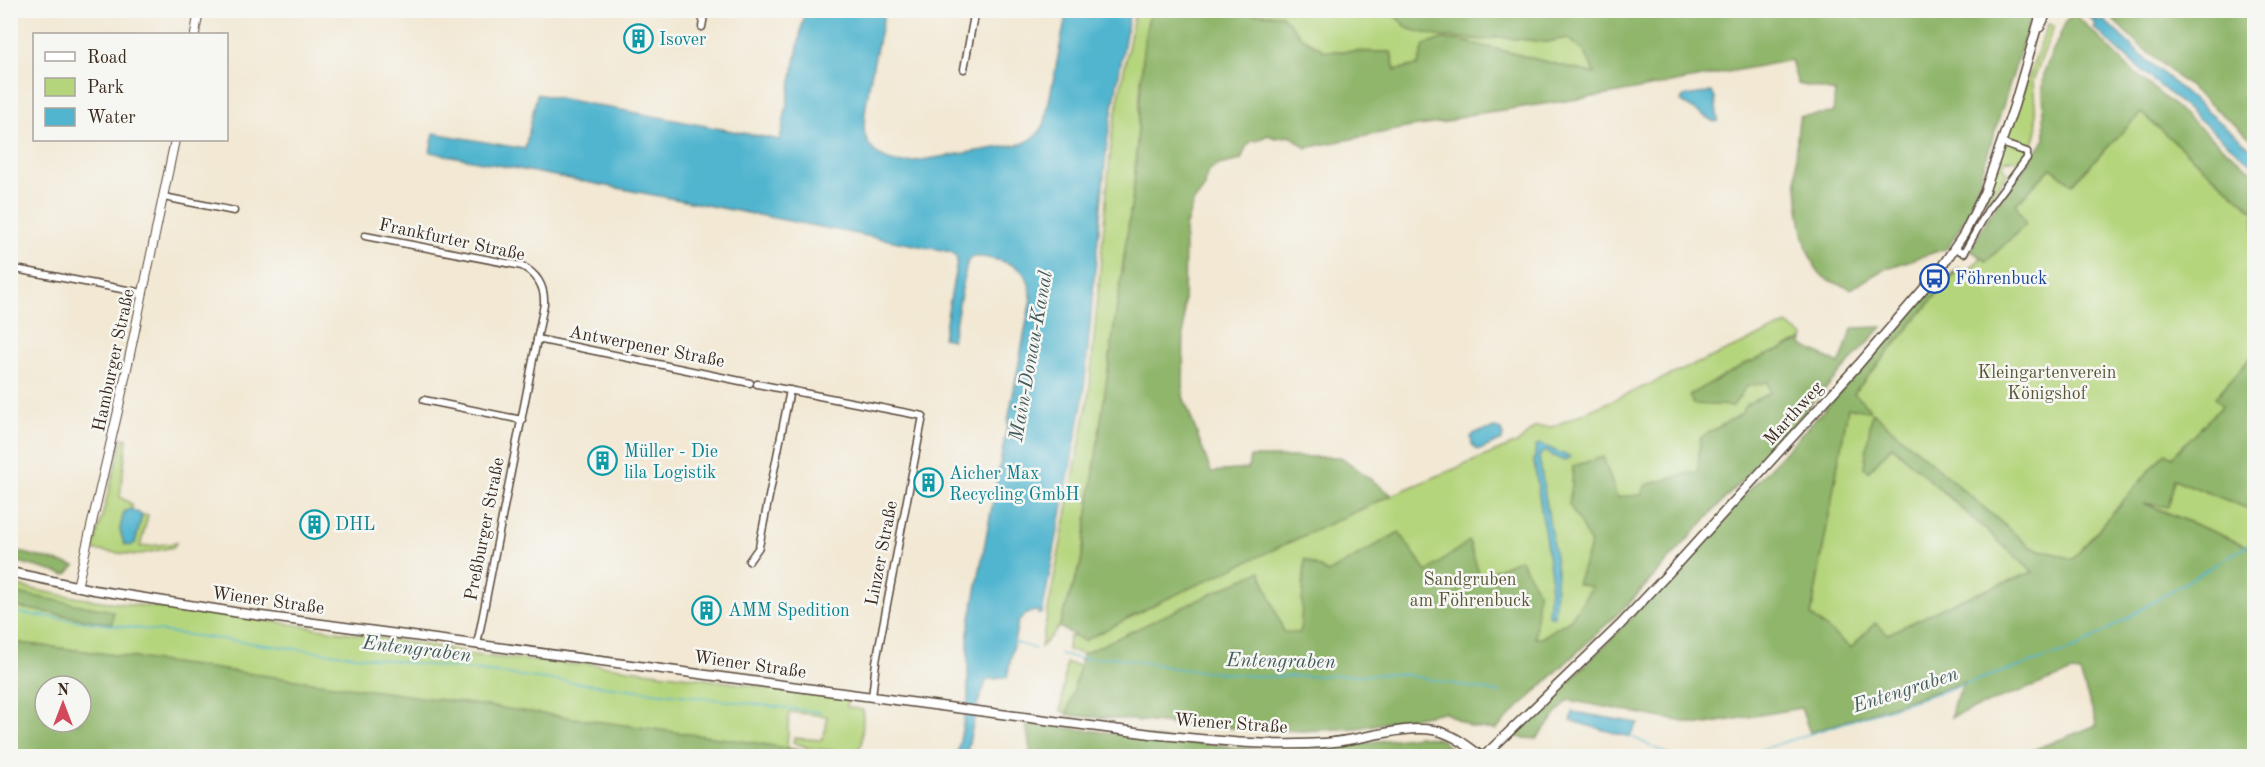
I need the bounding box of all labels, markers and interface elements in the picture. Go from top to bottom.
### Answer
building icon: Isover [622,23,654,55]
place label: Isover [659,31,707,49]
legend [33,33,228,141]
text: Road [87,49,127,67]
text: Park [87,79,124,97]
text: Water [87,109,136,127]
street label: Frankfurter Straße [377,216,527,264]
bus stop icon: Föhrenbuck [1918,262,1950,294]
water label: Main-Donau-Kanal [1007,269,1057,444]
place label: Föhrenbuck [1955,270,2047,288]
street label: Hamburger Straße [90,287,138,433]
street label: Antwerpener Straße [568,323,726,371]
park label: Kleingartenverein Königshof [1978,364,2117,403]
street label: Marthweg [1761,378,1827,449]
place label: Müller - Die lila Logistik [624,443,718,482]
building icon: Müller - Die lila Logistik [587,445,619,477]
street label: Preßburger Straße [462,456,508,602]
place label: Aicher Max Recycling GmbH [949,465,1079,504]
building icon: Aicher Max Recycling GmbH [912,467,944,499]
street label: Linzer Straße [863,499,901,607]
building icon: DHL [298,508,330,540]
place label: DHL [335,516,375,534]
park label: Sandgruben am Föhrenbuck [1410,571,1530,610]
street label: Wiener Straße [210,584,325,618]
building icon: AMM Spedition [691,594,723,626]
place label: AMM Spedition [728,602,850,620]
water label: Entengraben [360,633,472,667]
street label: Wiener Straße [692,648,807,682]
water label: Entengraben [1225,651,1336,673]
water label: Entengraben [1849,664,1961,718]
north arrow [33,674,93,734]
text: N [57,683,70,699]
street label: Wiener Straße [1174,711,1288,737]

